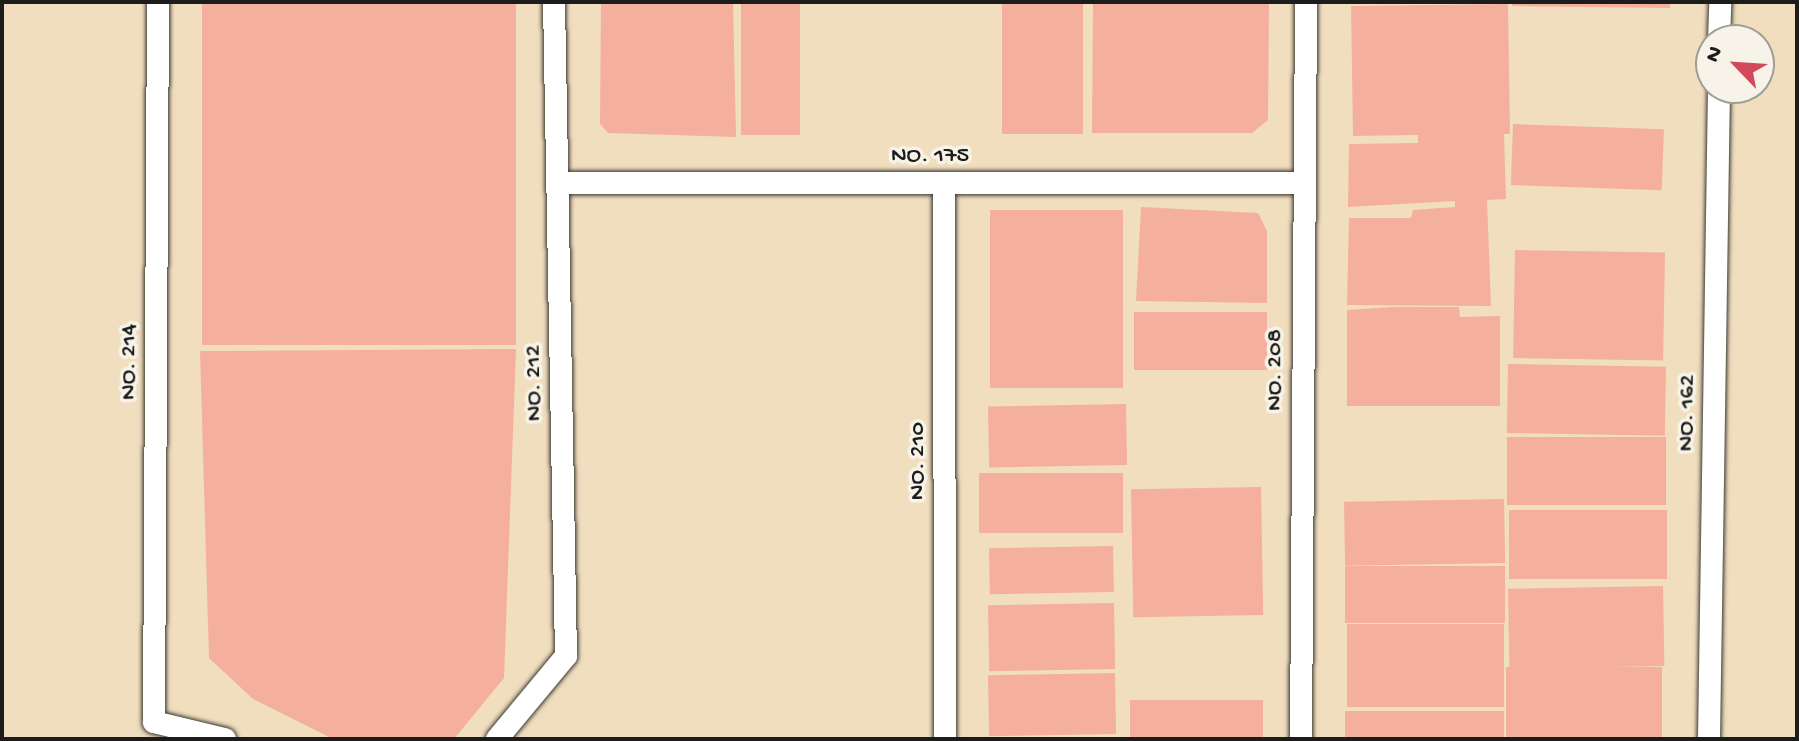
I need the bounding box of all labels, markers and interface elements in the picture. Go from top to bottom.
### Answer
north arrow [1695,24,1775,104]
text: N [1700,43,1730,67]
street label: NO. 175 [891,143,969,171]
street label: NO. 214 [116,324,144,400]
street label: NO. 208 [1262,329,1290,411]
street label: NO. 212 [520,344,550,422]
street label: NO. 162 [1673,374,1703,452]
street label: NO. 210 [905,422,933,500]

